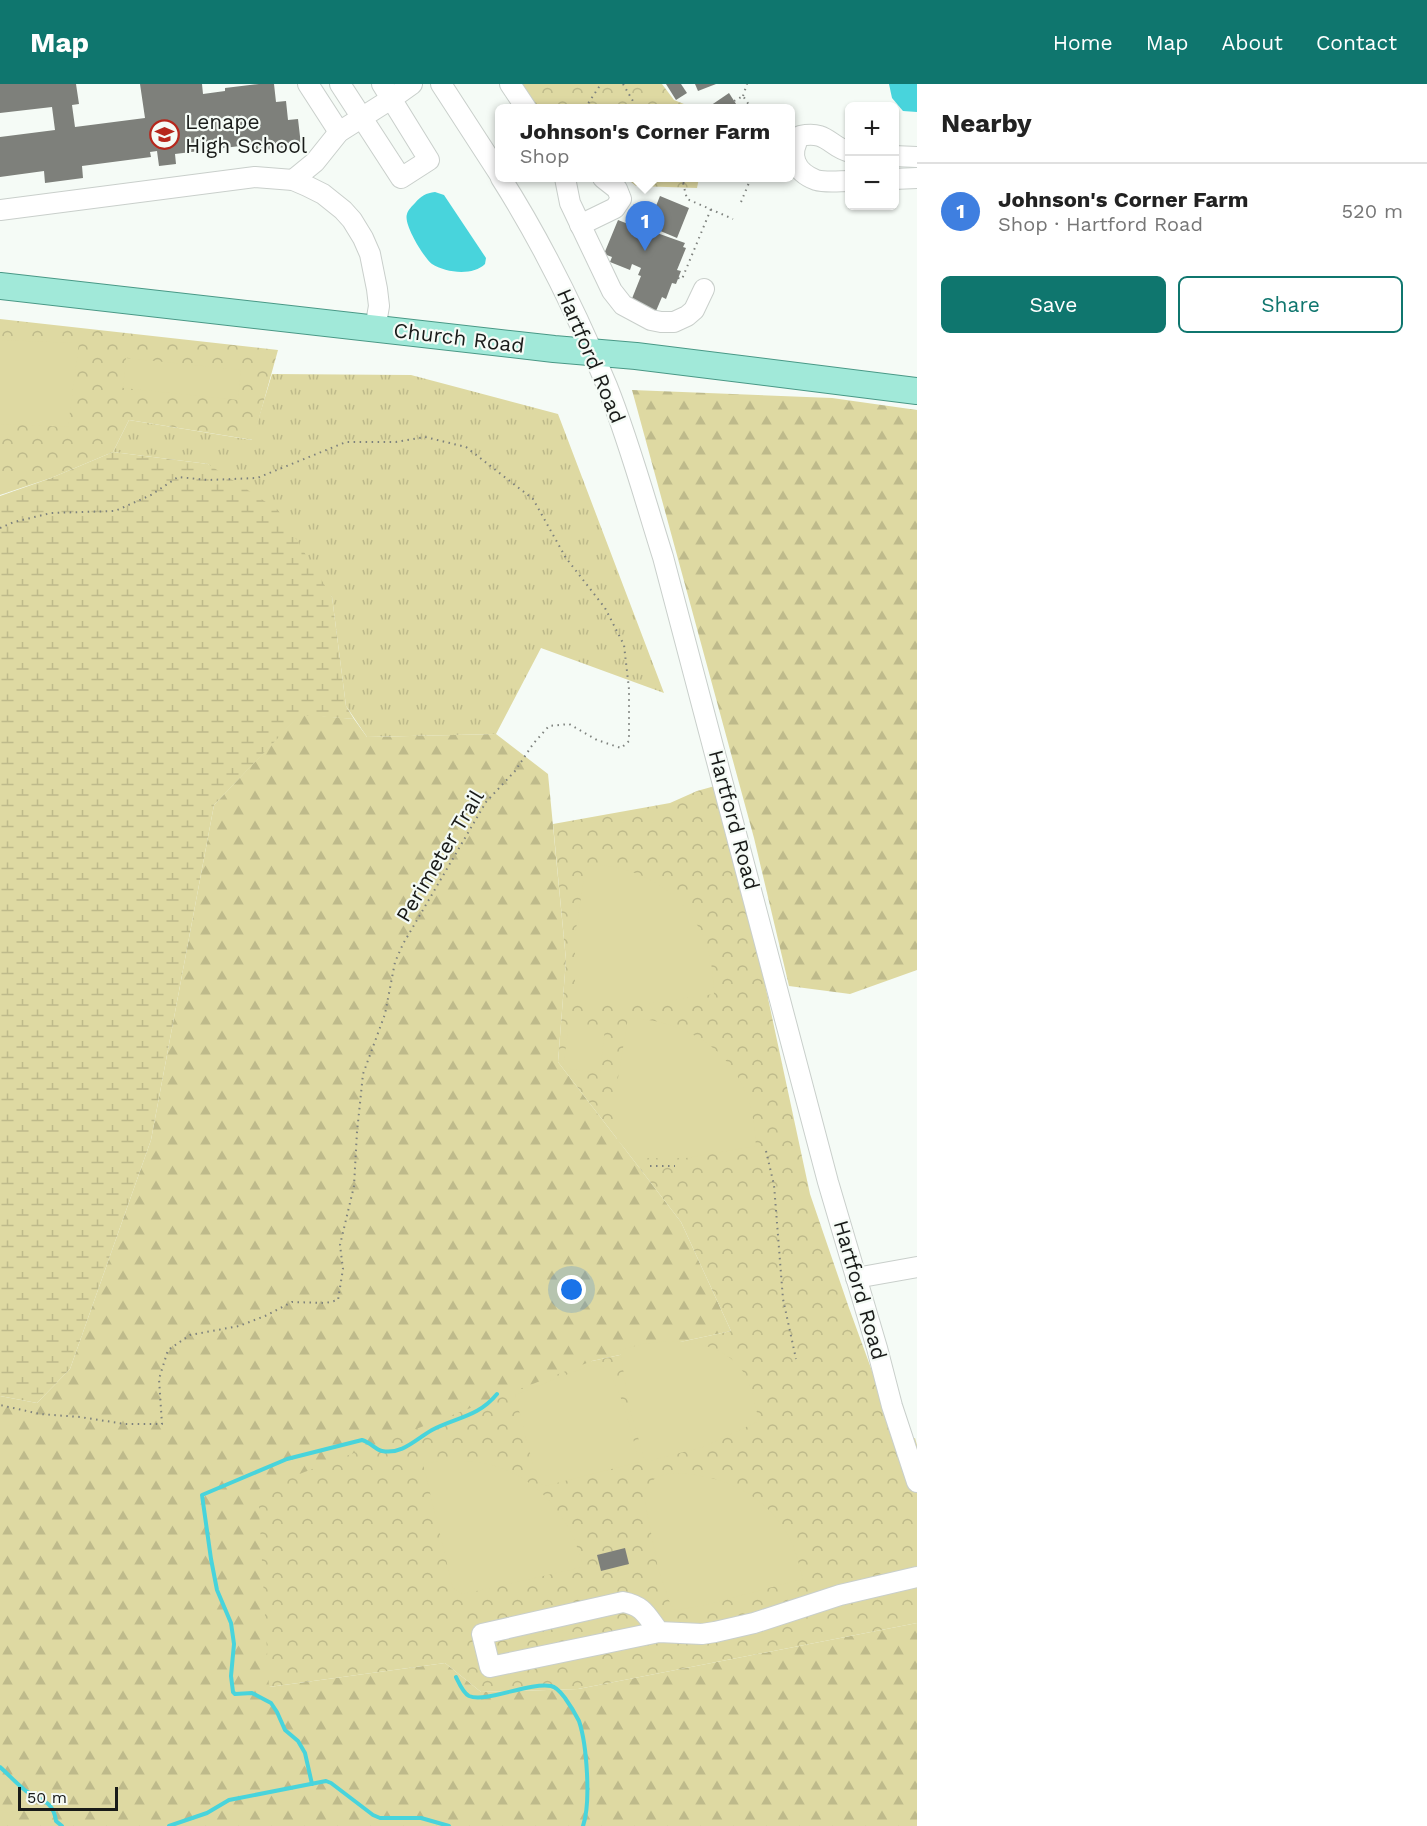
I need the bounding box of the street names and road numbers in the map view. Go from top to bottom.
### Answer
street label: Hartford Road [552,285,631,427]
street label: Church Road [392,317,526,358]
street label: Hartford Road [704,747,765,893]
street label: Perimeter Trail [390,785,489,926]
street label: Hartford Road [829,1217,892,1362]

